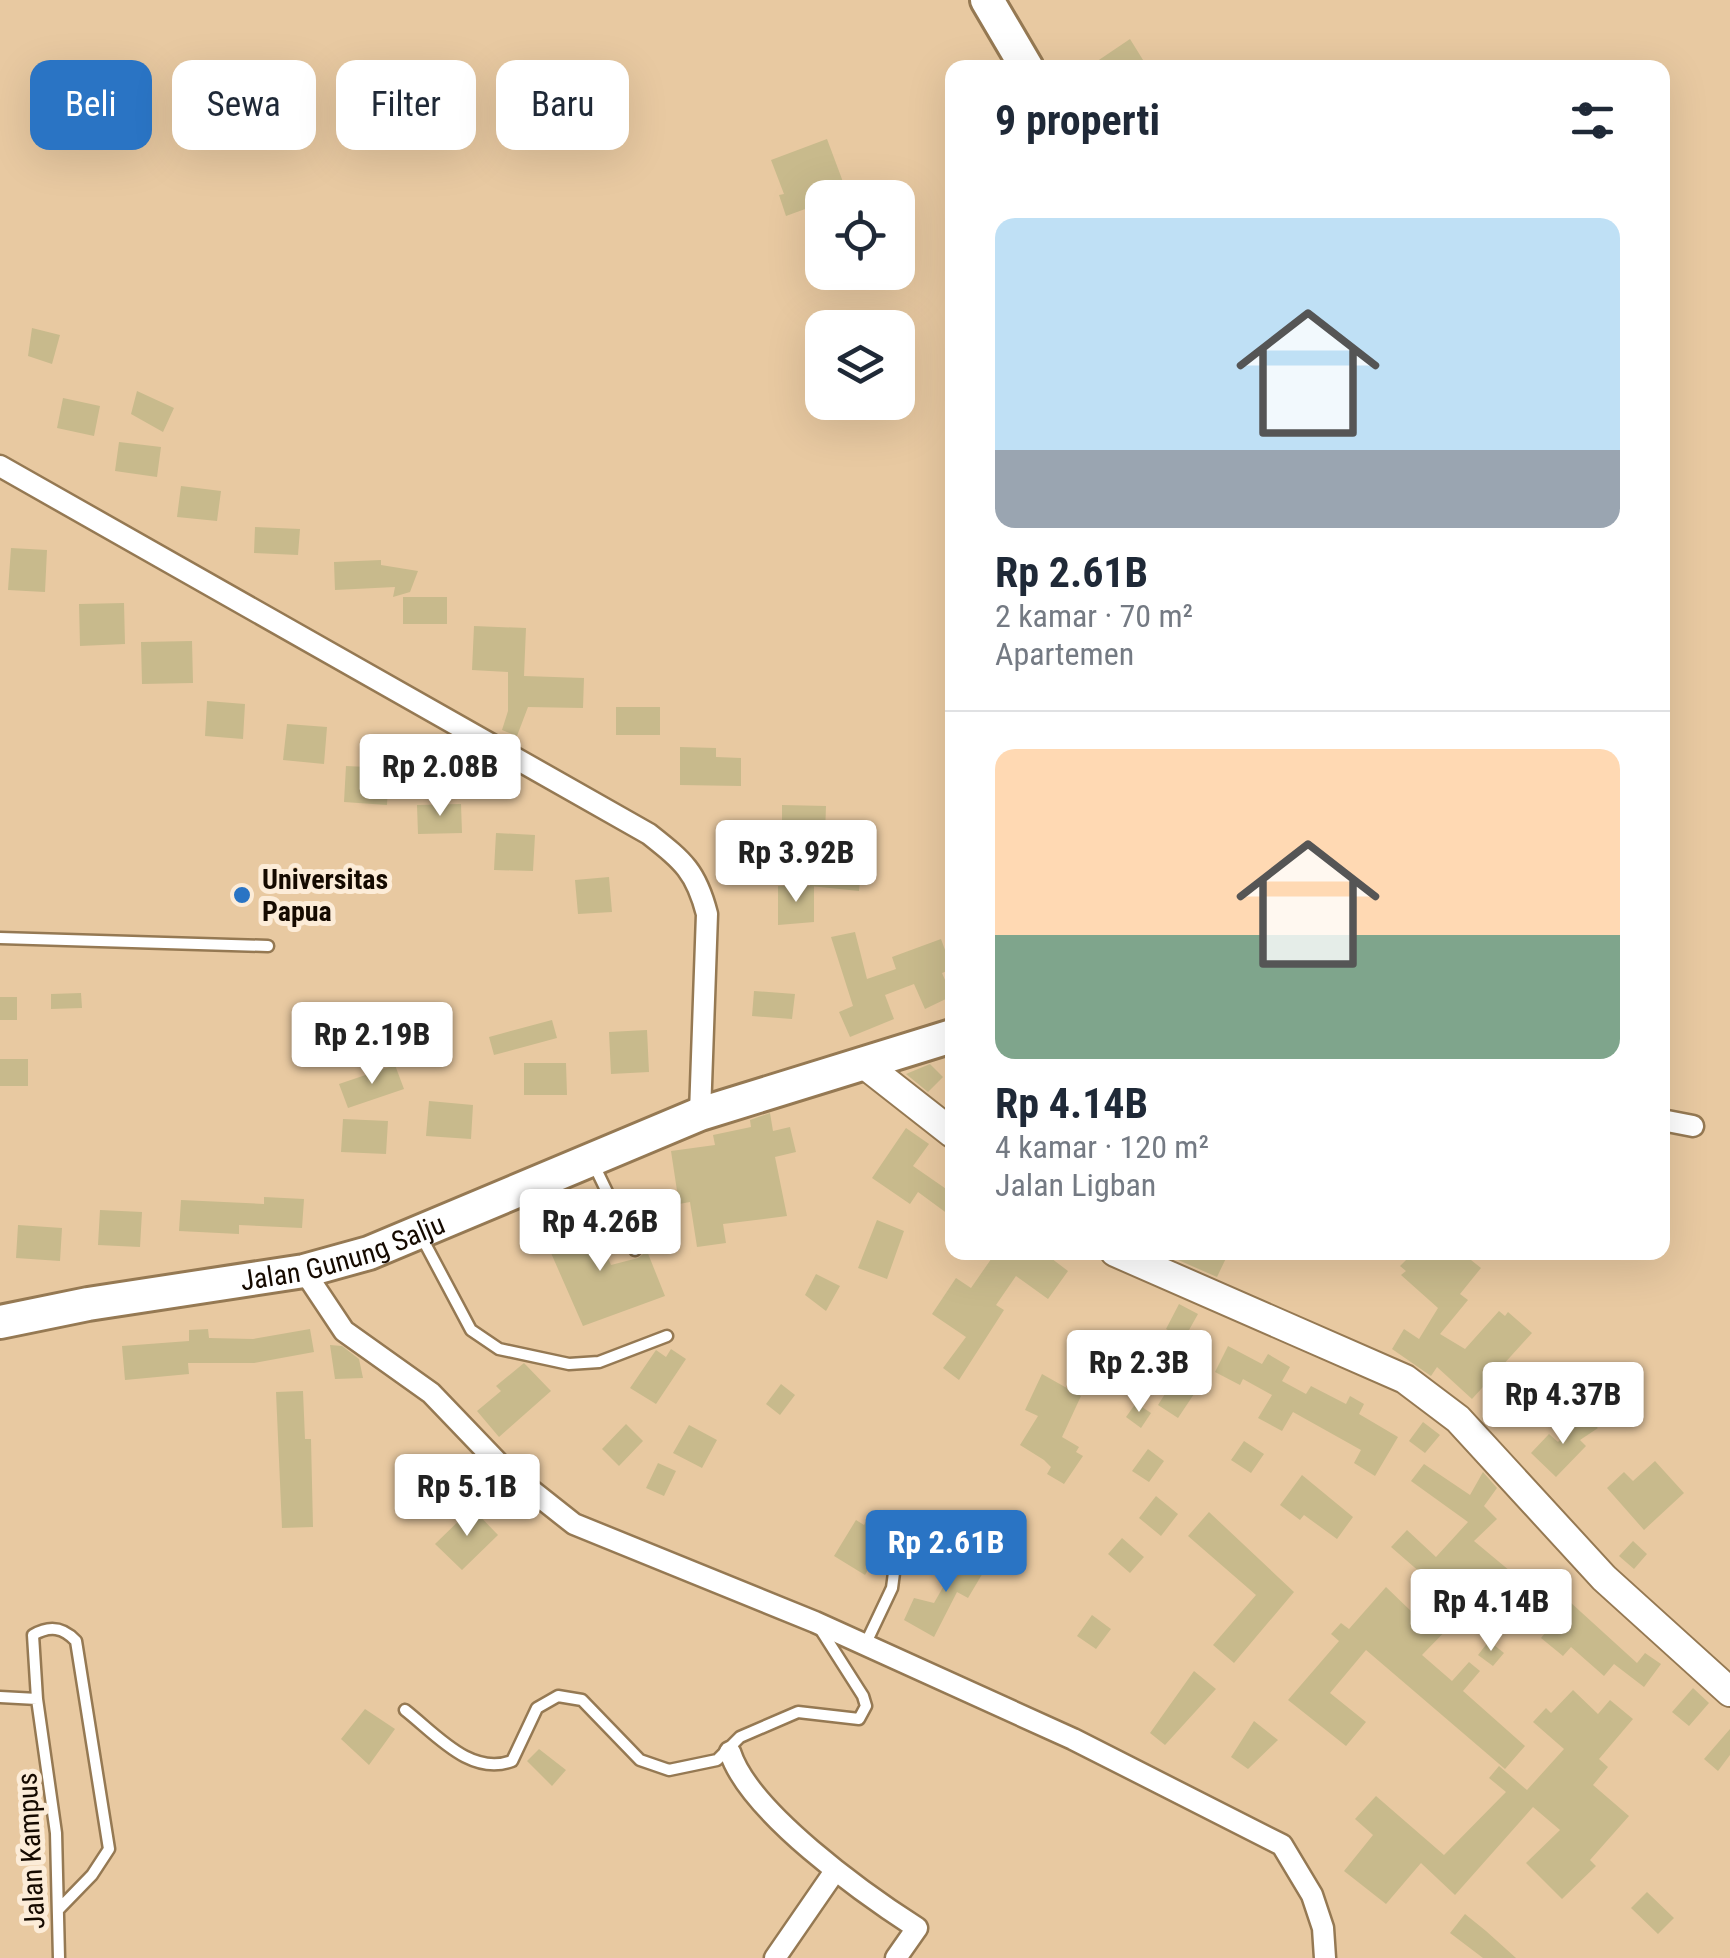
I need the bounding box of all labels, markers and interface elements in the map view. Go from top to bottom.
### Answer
chip: Beli [30,60,152,150]
chip: Sewa [172,60,316,150]
chip: Filter [336,60,476,150]
chip: Baru [496,60,629,150]
icon: filters [1565,93,1620,148]
text: 9 properti [995,96,1160,145]
map controls [805,180,915,420]
button: locate [805,180,915,290]
icon: home [1218,283,1398,463]
button: layers [805,310,915,420]
text: Rp 2.61B [995,548,1148,597]
text: 2 kamar · 70 m² [995,597,1193,635]
text: Apartemen [995,635,1134,673]
pin: Rp 2.08B [337,734,543,819]
text: Rp 2.08B [382,747,498,785]
icon: home [1218,814,1398,994]
pin: Rp 3.92B [693,820,899,905]
text: Rp 3.92B [738,833,854,871]
place label: Universitas Papua [262,863,388,928]
marker: Universitas Papua [231,884,253,906]
pin: Rp 2.19B [269,1002,475,1087]
text: Rp 2.19B [314,1015,430,1053]
text: Rp 4.14B [995,1079,1148,1128]
text: 4 kamar · 120 m² [995,1128,1209,1166]
text: Jalan Ligban [995,1166,1156,1204]
pin: Rp 4.26B [497,1189,703,1274]
text: Rp 4.26B [542,1202,658,1240]
street label: Jalan Gunung Salju [238,1207,449,1297]
pin: Rp 2.3B [1047,1330,1231,1415]
text: Rp 2.3B [1089,1343,1189,1381]
pin: Rp 4.37B [1460,1362,1666,1447]
text: Rp 4.37B [1505,1375,1621,1413]
pin: Rp 5.1B [375,1454,559,1539]
text: Rp 5.1B [417,1467,517,1505]
pin: Rp 2.61B [843,1510,1049,1595]
text: Rp 2.61B [888,1523,1004,1561]
pin: Rp 4.14B [1388,1569,1594,1654]
text: Rp 4.14B [1433,1582,1549,1620]
street label: Jalan Kampus [10,1772,52,1930]

